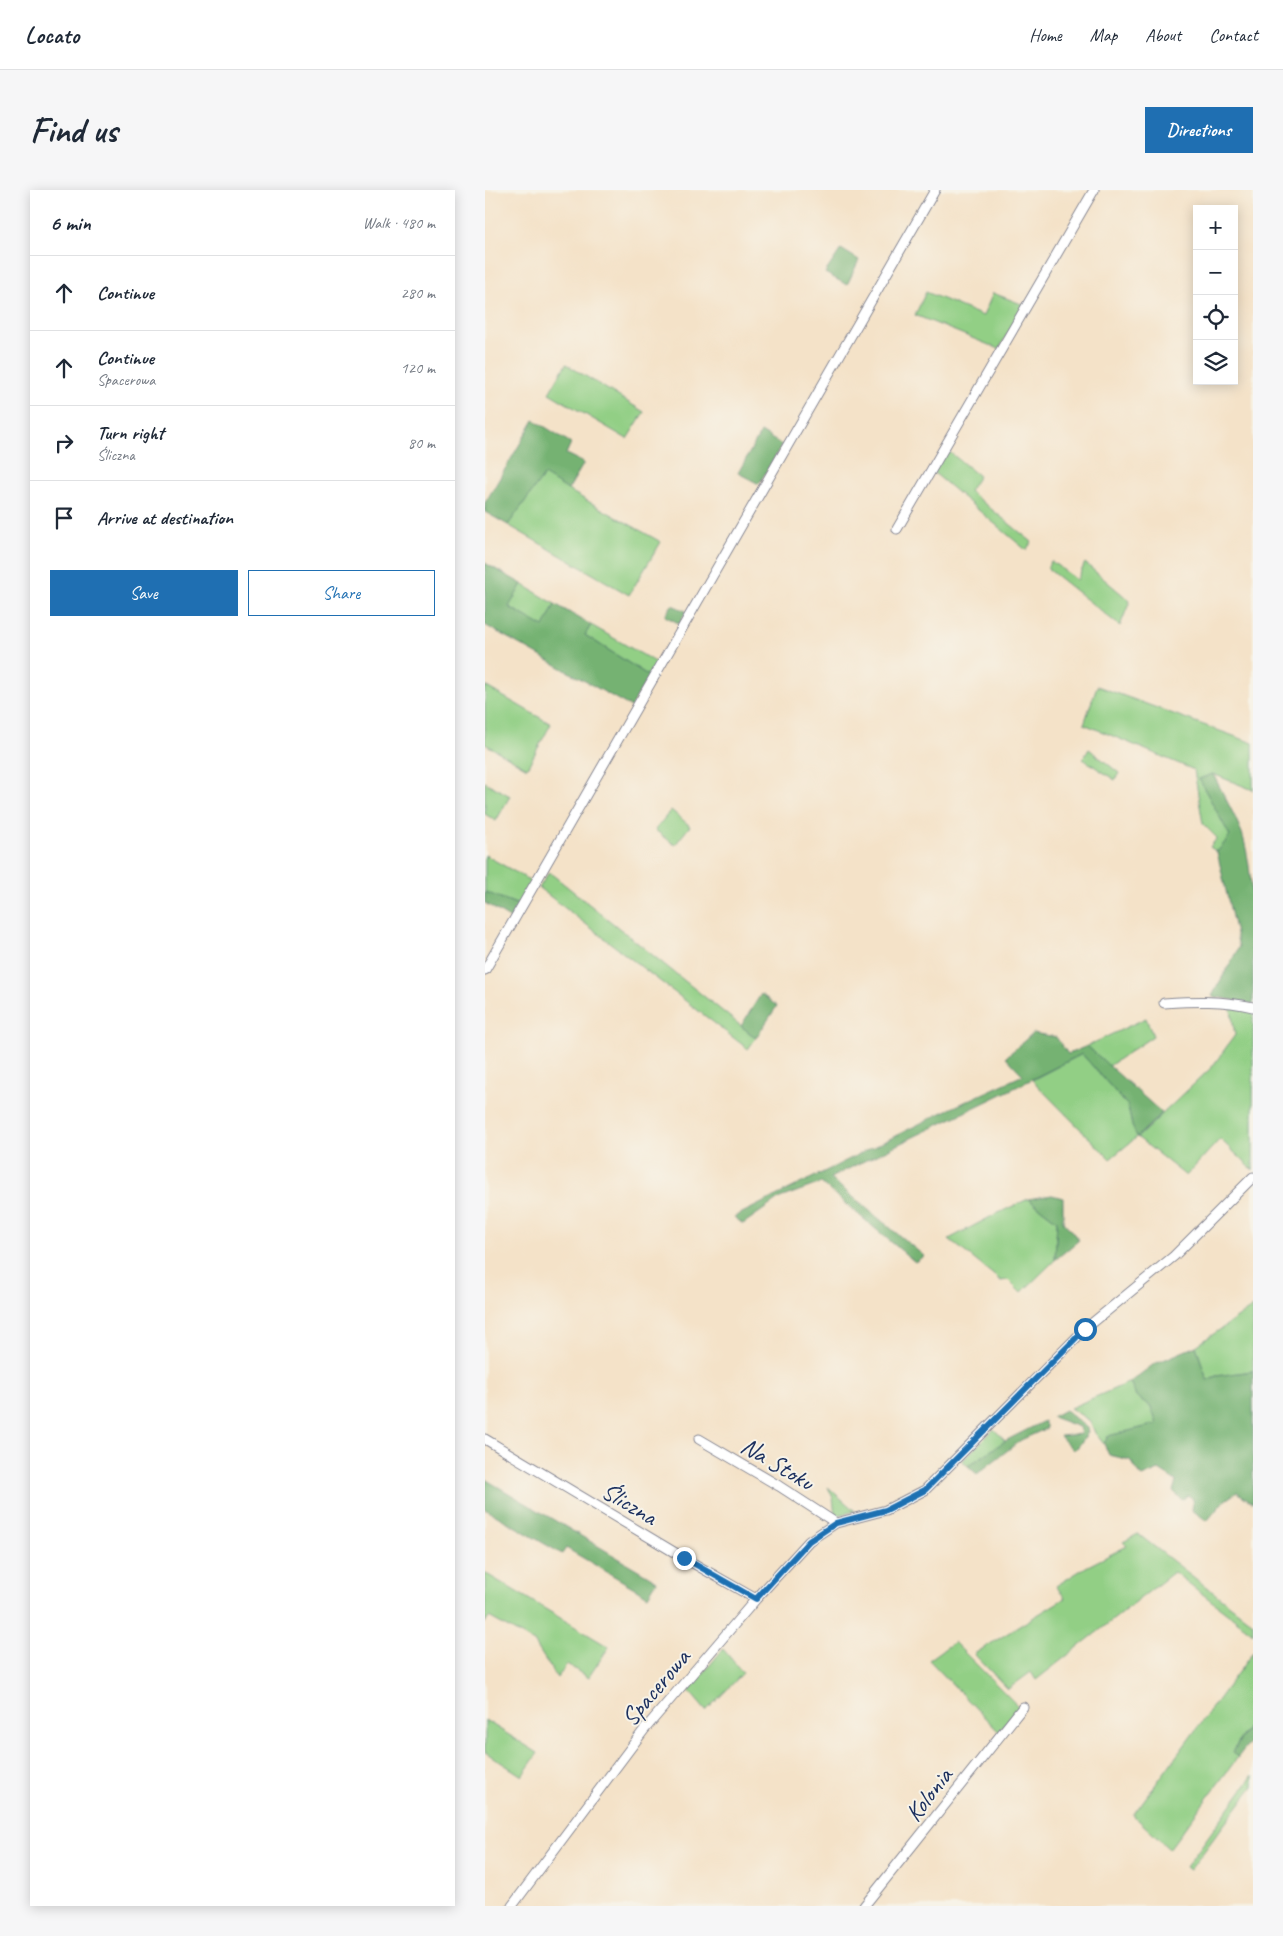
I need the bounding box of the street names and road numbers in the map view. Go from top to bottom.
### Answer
street label: Na Stoku [735,1430,821,1499]
street label: Śliczna [596,1475,665,1534]
street label: Spacerowa [614,1641,699,1733]
street label: Kolonia [898,1760,961,1828]

